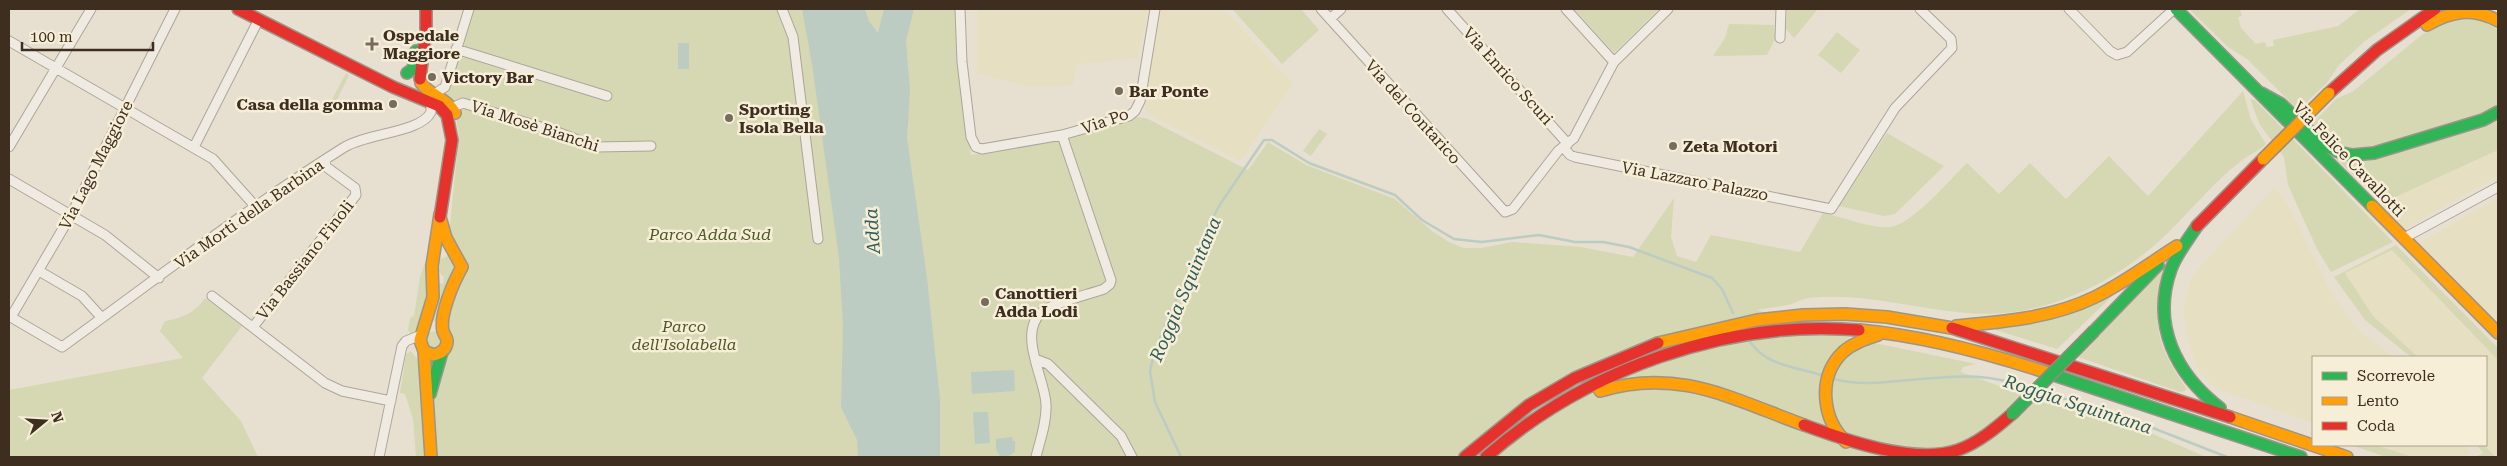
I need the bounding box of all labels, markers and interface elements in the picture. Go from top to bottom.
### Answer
scale bar [22,20,154,52]
street label: Via Enrico Scuri [1459,23,1557,129]
place label: Ospedale Maggiore [383,26,460,63]
text: 100 m [30,28,73,46]
marker: Ospedale Maggiore [365,37,379,51]
street label: Via del Contarico [1361,56,1465,168]
place label: Victory Bar [442,68,534,87]
marker: Victory Bar [426,71,438,83]
place label: Bar Ponte [1129,82,1209,101]
marker: Bar Ponte [1113,85,1125,97]
place label: Casa della gomma [236,95,384,114]
street label: Via Mosè Bianchi [469,96,601,156]
street label: Via Lago Maggiore [55,97,137,233]
marker: Casa della gomma [387,98,399,110]
street label: Via Felice Cavallotti [2289,98,2409,220]
place label: Sporting Isola Bella [739,100,824,137]
street label: Via Po [1079,104,1131,138]
marker: Sporting Isola Bella [723,112,735,124]
place label: Zeta Motori [1683,137,1778,156]
marker: Zeta Motori [1667,140,1679,152]
street label: Via Morti della Barbina [171,155,327,273]
street label: Via Lazzaro Palazzo [1620,157,1770,205]
street label: Via Bassiano Finoli [252,197,358,323]
water label: Adda [860,208,884,255]
water label: Roggia Squintana [1145,214,1225,365]
park label: Parco Adda Sud [648,225,771,244]
place label: Canottieri Adda Lodi [995,284,1079,321]
marker: Canottieri Adda Lodi [979,296,991,308]
park label: Parco dell'Isolabella [632,317,737,354]
legend [2312,356,2487,446]
text: Scorrevole [2357,367,2435,385]
water label: Roggia Squintana [2000,370,2155,438]
text: Lento [2357,392,2399,410]
north arrow [20,396,70,446]
text: N [48,409,67,425]
text: Coda [2357,417,2395,435]

